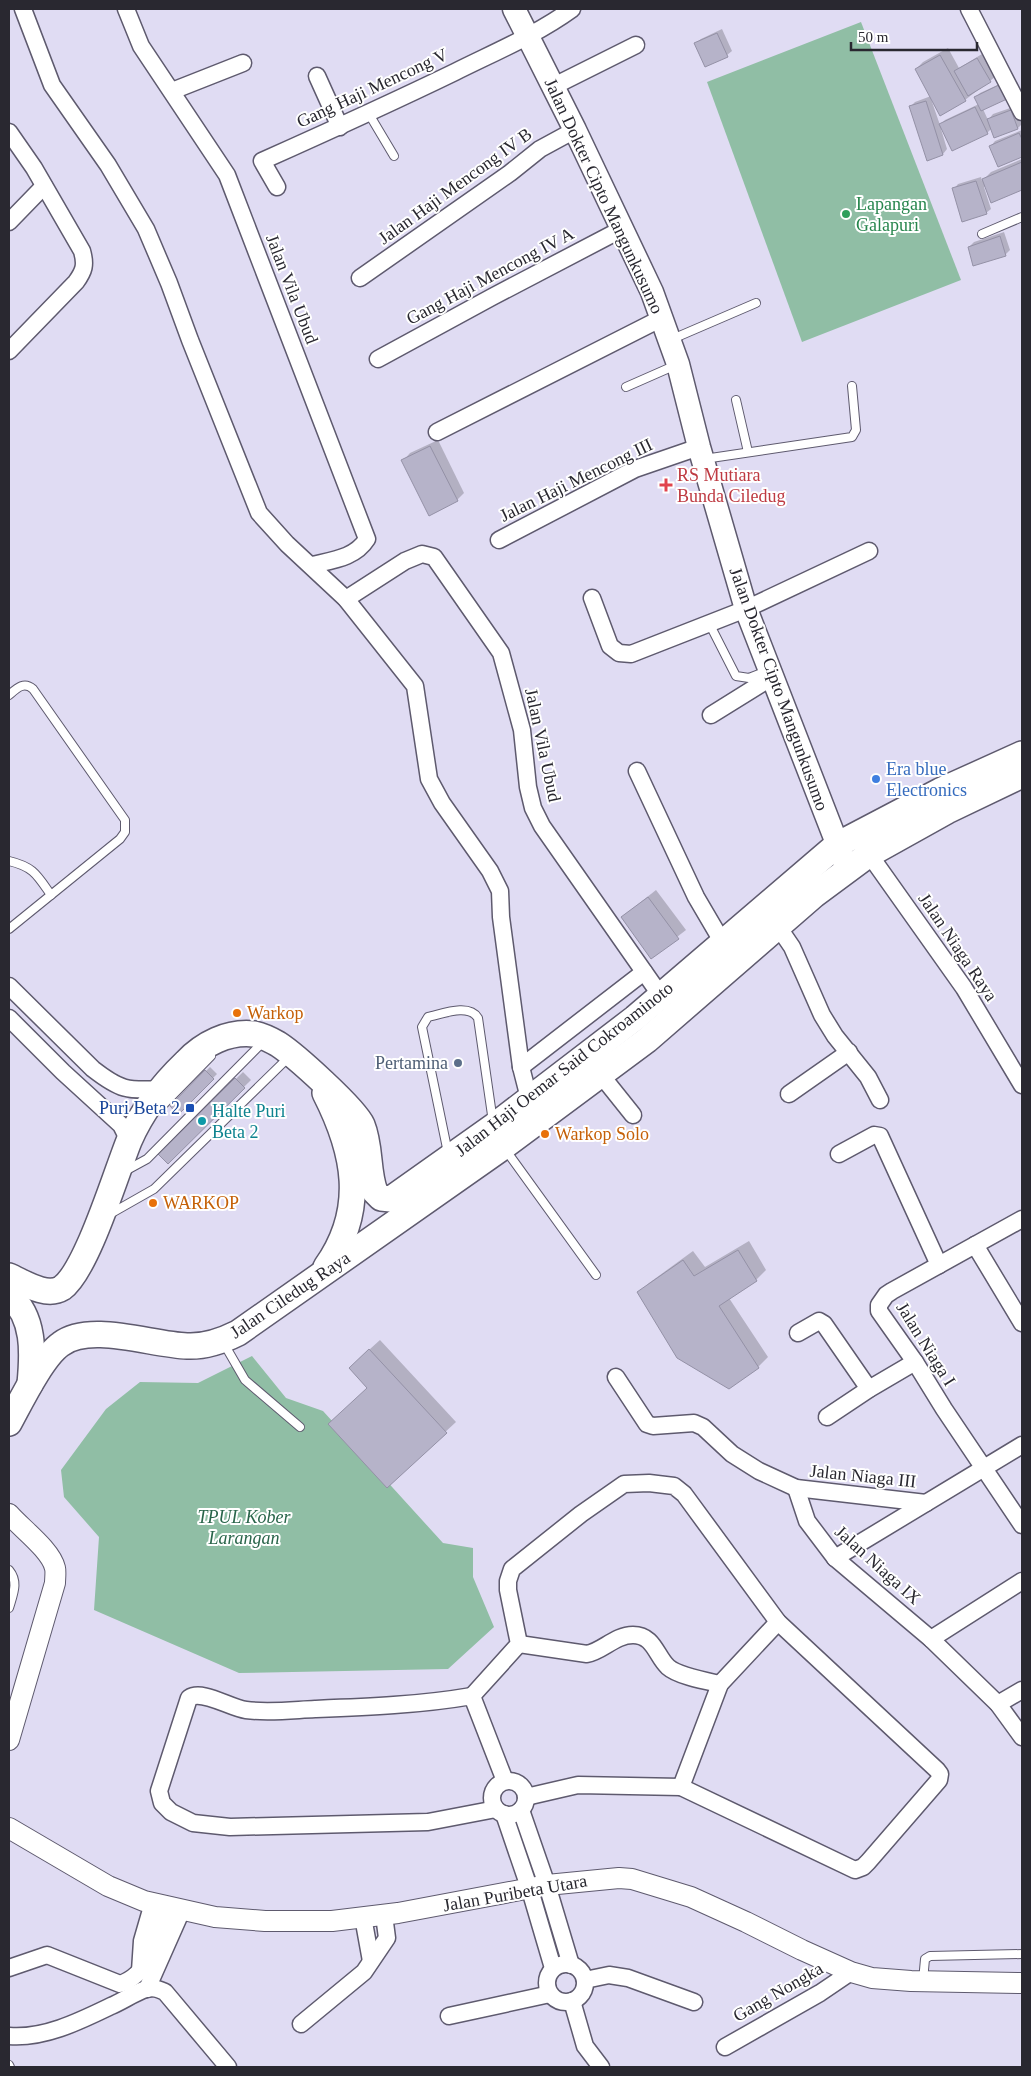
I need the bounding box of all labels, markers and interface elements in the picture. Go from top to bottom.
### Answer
scale bar [851,20,977,52]
text: 50 m [858,29,889,45]
street label: Gang Haji Mencong V [293,44,451,132]
street label: Jalan Dokter Cipto Mangunkusumo [541,75,667,317]
street label: Jalan Haji Mencong IV B [374,124,536,248]
place label: Lapangan Galapuri [856,194,927,235]
marker: Lapangan Galapuri [840,208,852,220]
street label: Gang Haji Mencong IV A [403,223,577,329]
street label: Jalan Vila Ubud [262,231,322,347]
street label: Jalan Haji Mencong III [496,434,656,526]
place label: RS Mutiara Bunda Ciledug [677,465,786,506]
marker: RS Mutiara Bunda Ciledug [659,478,673,492]
street label: Jalan Dokter Cipto Mangunkusumo [726,565,832,813]
street label: Jalan Vila Ubud [521,686,565,804]
place label: Era blue Electronics [886,759,967,800]
marker: Era blue Electronics [870,773,882,785]
street label: Jalan Niaga Raya [914,889,1002,1005]
street label: Jalan Haji Oemar Said Cokroaminoto [451,978,677,1160]
place label: Warkop [247,1003,304,1023]
marker: Warkop [231,1007,243,1019]
place label: Pertamina [375,1053,448,1073]
marker: Pertamina [452,1057,464,1069]
place label: Puri Beta 2 [99,1098,180,1118]
place label: Halte Puri Beta 2 [212,1101,286,1142]
marker: Puri Beta 2 [184,1102,196,1114]
marker: Halte Puri Beta 2 [196,1115,208,1127]
place label: Warkop Solo [555,1124,649,1144]
marker: Warkop Solo [539,1128,551,1140]
place label: WARKOP [163,1193,239,1213]
marker: WARKOP [147,1197,159,1209]
street label: Jalan Ciledug Raya [226,1248,354,1342]
street label: Jalan Niaga I [892,1298,960,1390]
street label: Jalan Niaga III [809,1460,917,1492]
park label: TPUL Kober Larangan [197,1507,292,1548]
street label: Jalan Niaga IX [831,1521,925,1609]
street label: Jalan Puribeta Utara [441,1870,589,1916]
street label: Gang Nongka [729,1958,827,2026]

